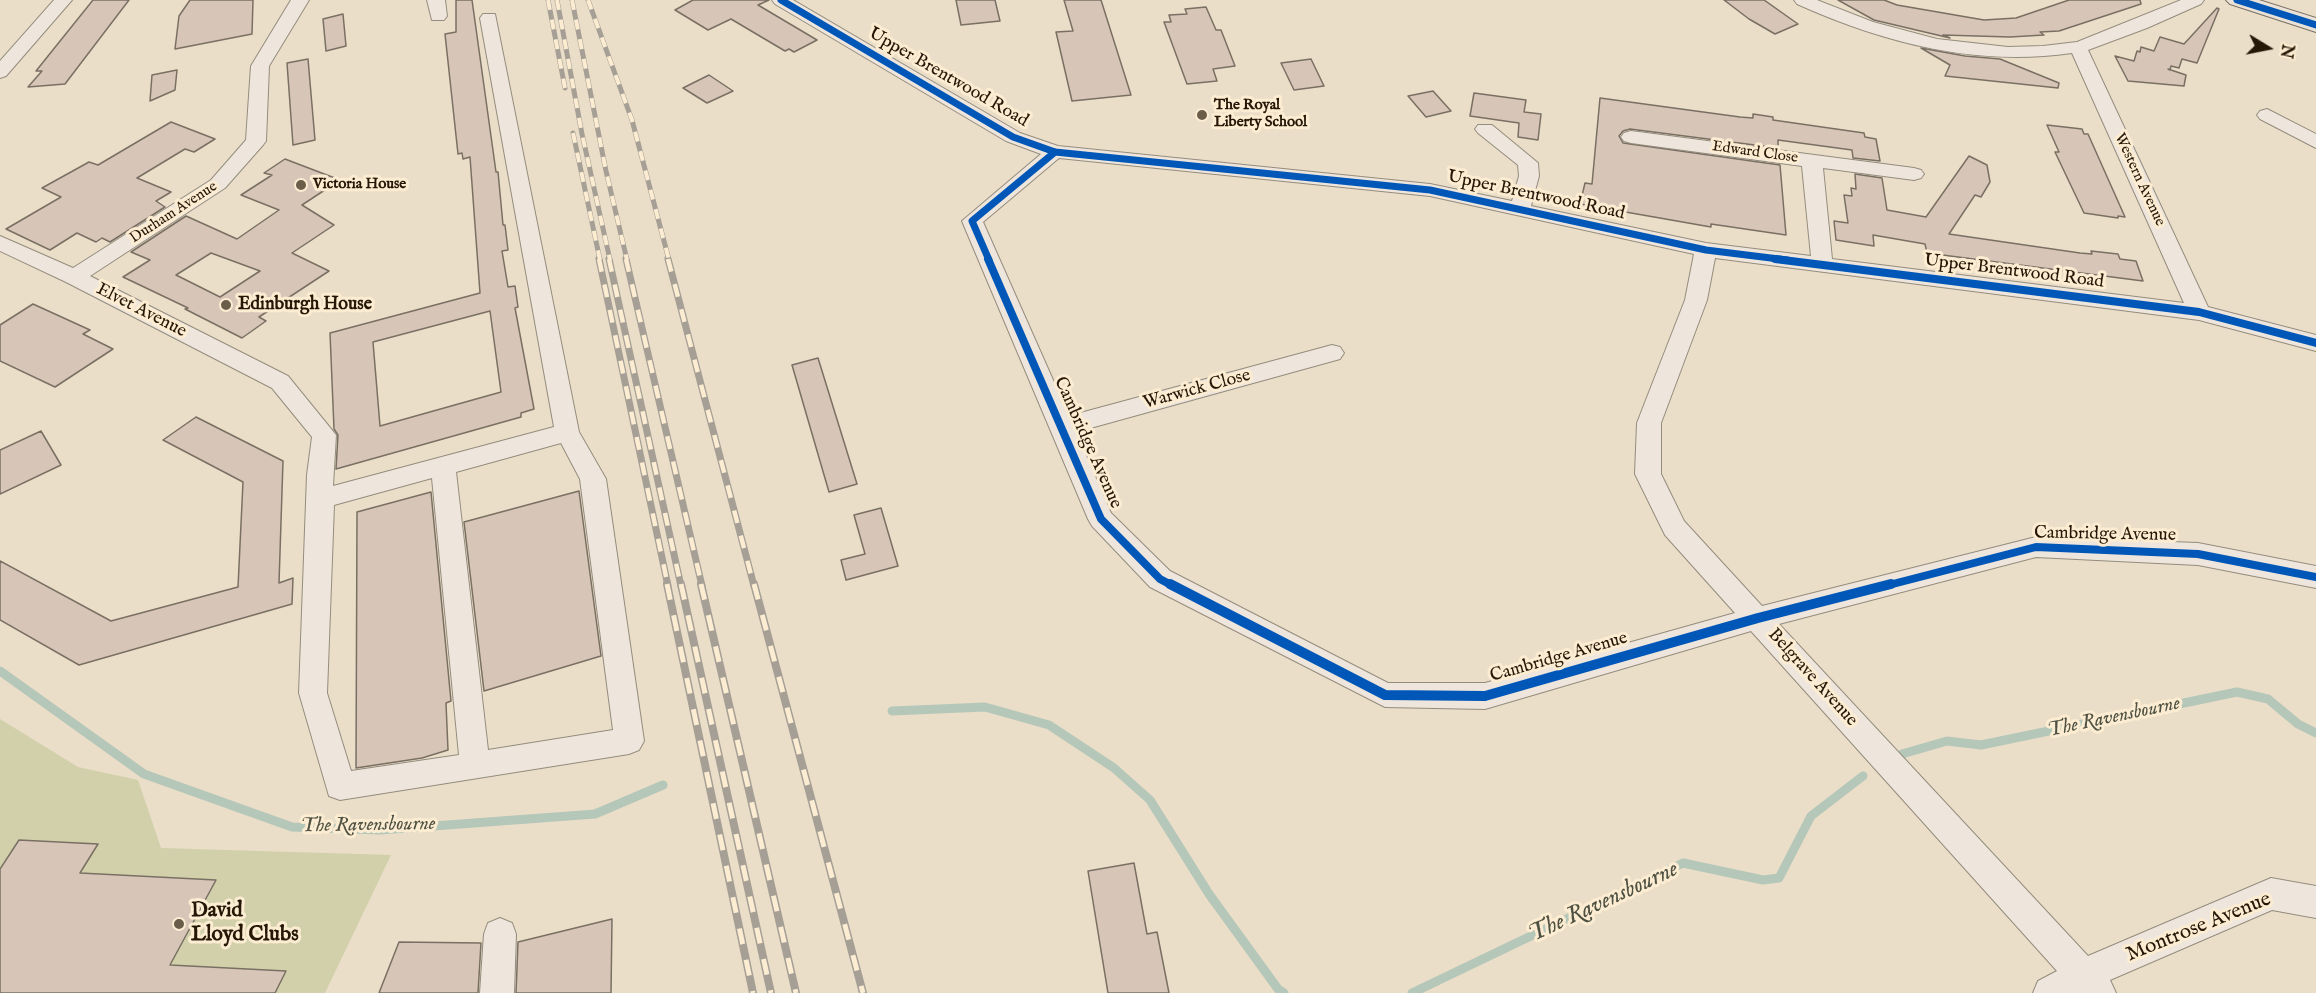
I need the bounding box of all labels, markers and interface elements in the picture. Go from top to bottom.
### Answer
north arrow [2238,18,2298,78]
street label: Upper Brentwood Road [864,23,1032,133]
text: N [2275,43,2297,60]
place label: The Royal Liberty School [1214,97,1307,132]
marker: The Royal Liberty School [1195,108,1209,122]
street label: Western Avenue [2110,131,2168,229]
street label: Edward Close [1711,138,1799,168]
street label: Upper Brentwood Road [1445,167,1627,225]
place label: Victoria House [313,176,406,194]
street label: Durham Avenue [127,178,221,248]
marker: Victoria House [294,178,308,192]
street label: Upper Brentwood Road [1923,250,2105,294]
street label: Elvet Avenue [92,279,190,343]
place label: Edinburgh House [238,294,372,316]
marker: Edinburgh House [219,298,233,312]
street label: Warwick Close [1141,365,1253,415]
street label: Cambridge Avenue [1048,374,1126,512]
street label: Cambridge Avenue [2034,523,2176,547]
street label: Belgrave Avenue [1762,625,1862,731]
street label: Cambridge Avenue [1488,628,1630,688]
water label: The Ravensbourne [2046,692,2182,744]
water label: The Ravensbourne [300,813,436,839]
water label: The Ravensbourne [1525,856,1683,950]
street label: Montrose Avenue [2123,887,2275,969]
place label: David Lloyd Clubs [191,899,299,949]
marker: David Lloyd Clubs [172,917,186,931]

